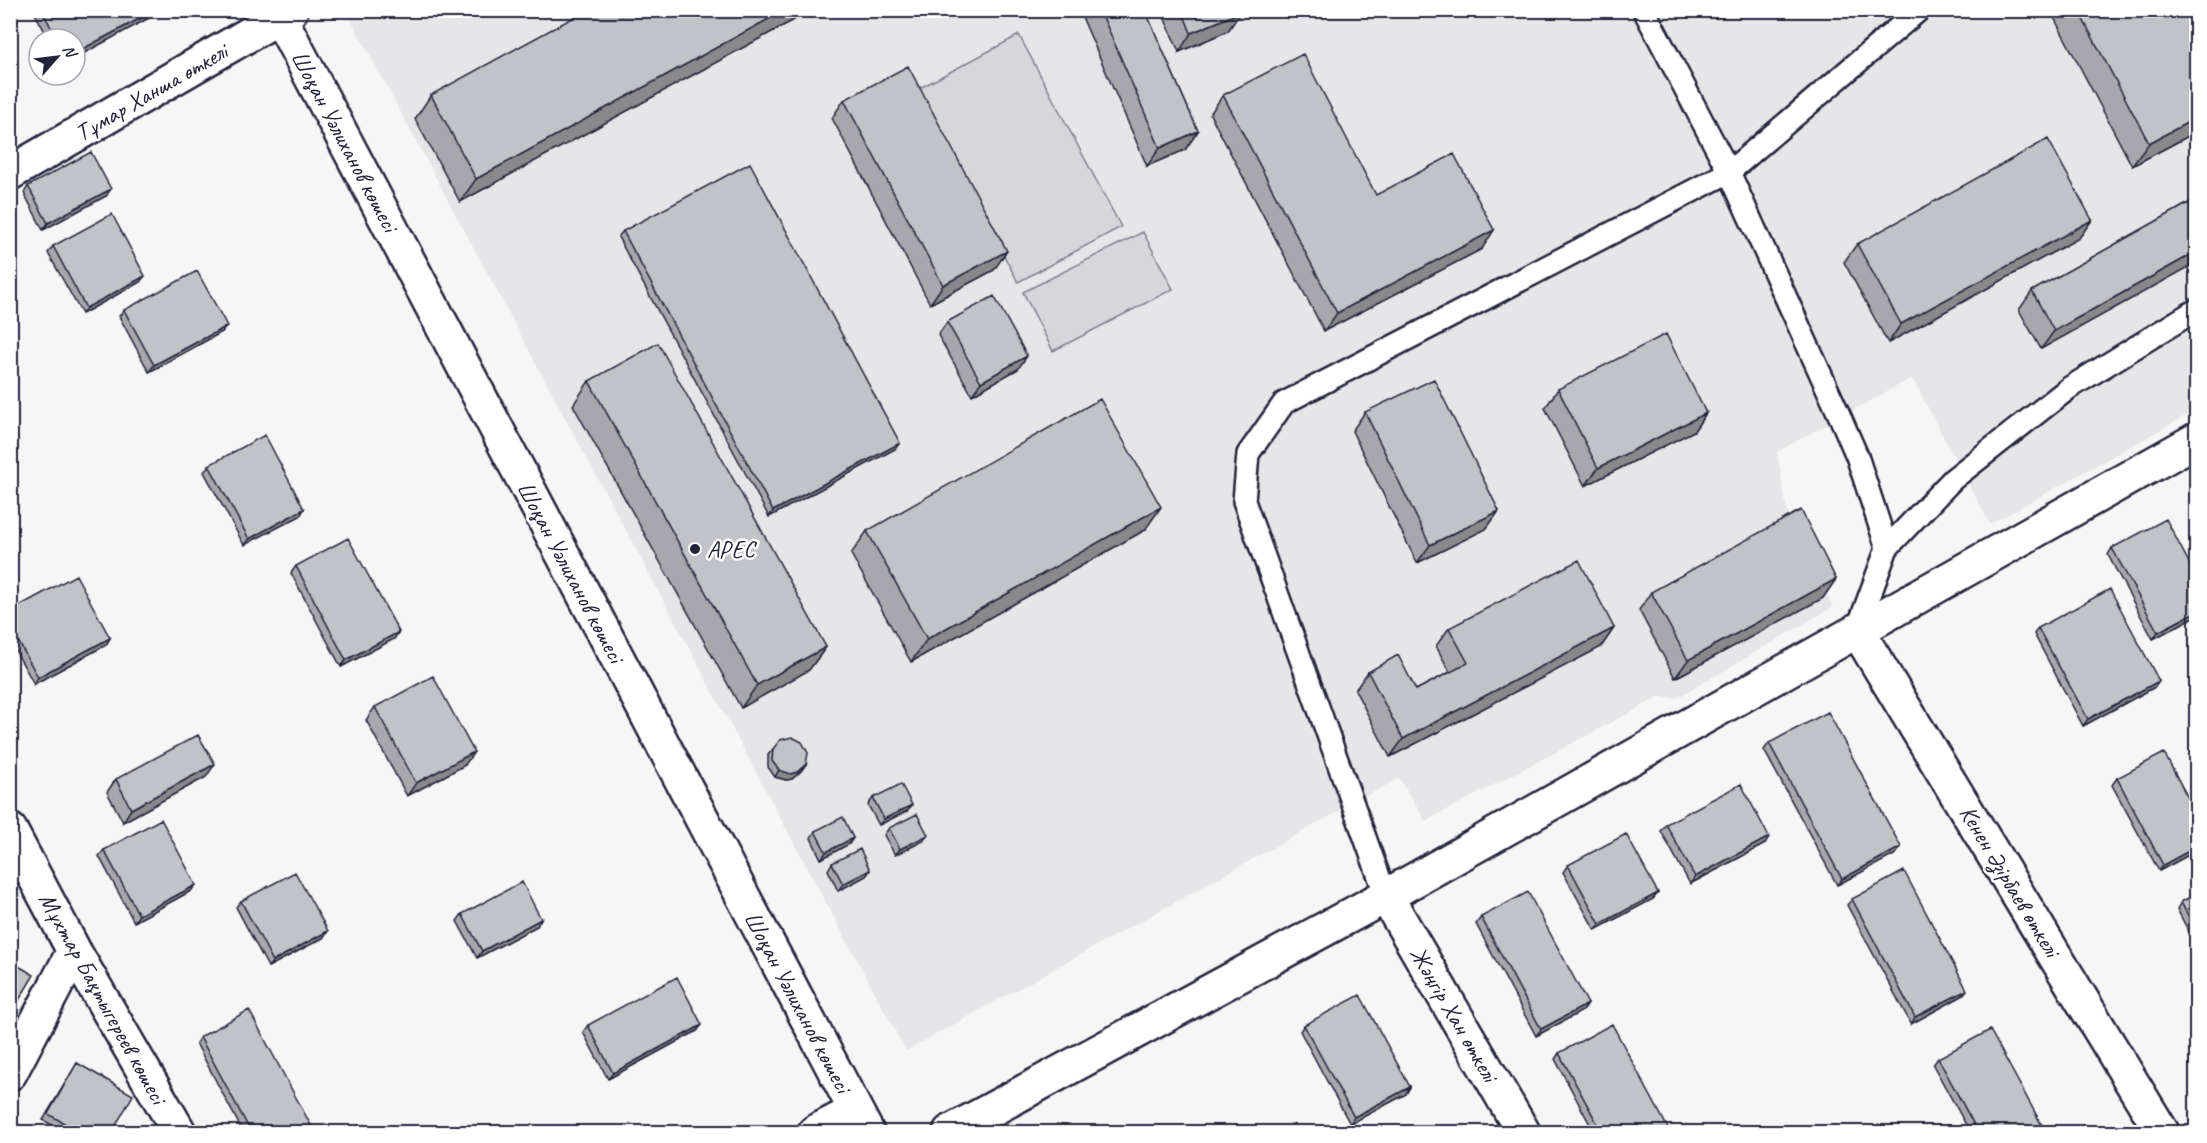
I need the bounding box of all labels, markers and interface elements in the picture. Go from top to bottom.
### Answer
north arrow [27,27,87,87]
street label: Тұмар Ханша өткелі [69,35,235,148]
text: N [58,41,82,62]
street label: Шоқан Уәлиханов көшесі [285,45,407,239]
street label: Шоқан Уәлиханов көшесі [511,476,633,670]
place label: APEC [707,534,758,564]
marker: APEC [688,542,702,556]
street label: Кенен Әзірбаев өткелі [1952,800,2068,965]
street label: Мұхтар Бақтыгереев көшесі [32,887,175,1111]
street label: Шоқан Уәлиханов көшесі [738,906,860,1100]
street label: Жәңгір Хан өткелі [1403,941,1506,1089]

